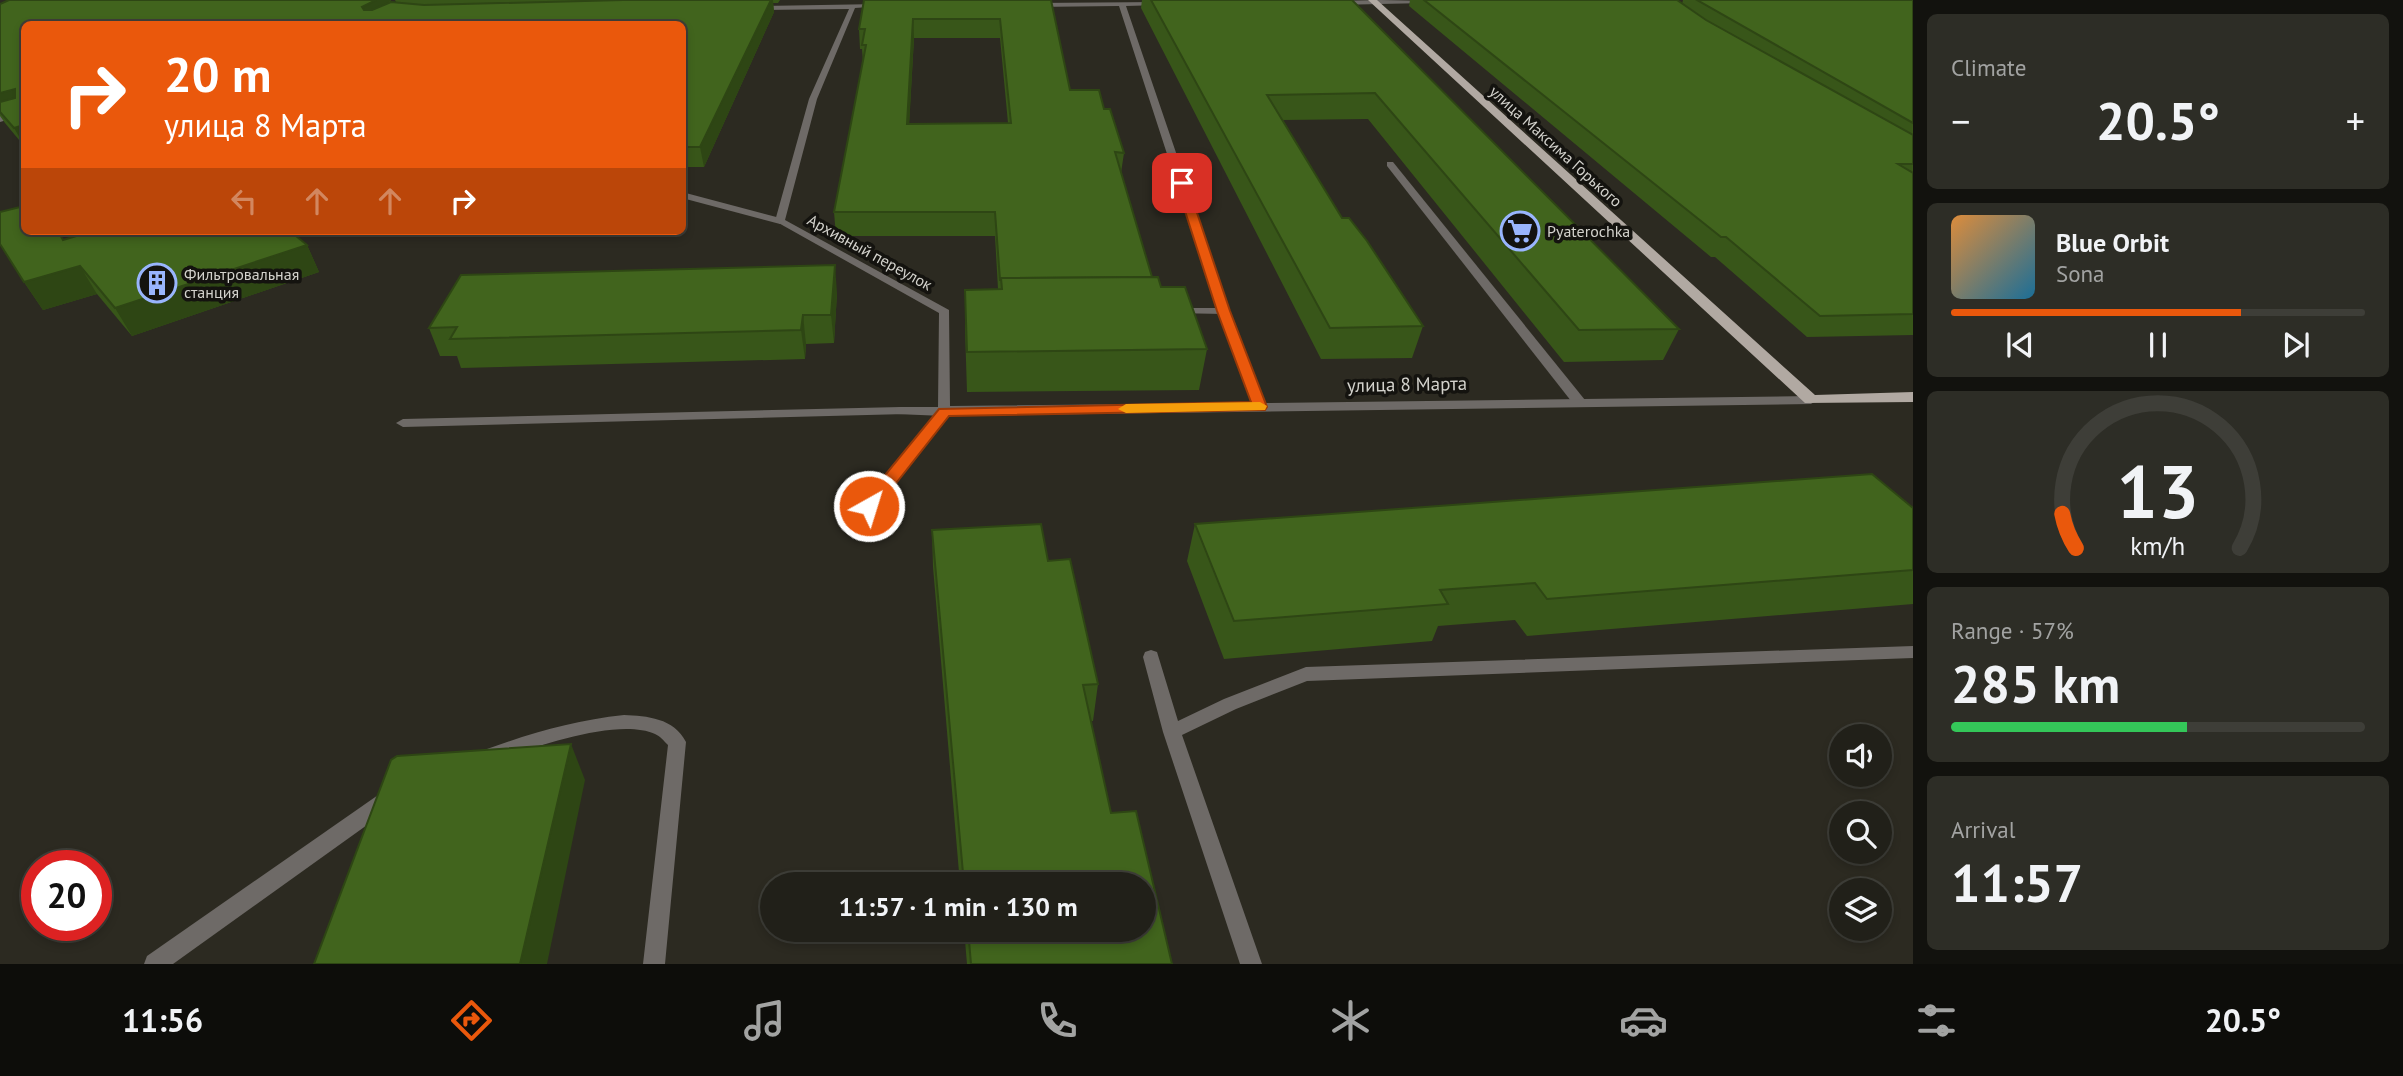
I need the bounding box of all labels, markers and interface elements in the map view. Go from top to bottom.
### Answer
text: 20 m [164,42,271,106]
icon: right [49,49,140,140]
text: Climate [1951,53,2026,82]
street label: улица Максима Горького [1485,81,1627,211]
text: 20.5° [2096,87,2220,154]
text: − [1951,96,1970,145]
text: + [2346,96,2365,145]
text: улица 8 Марта [164,104,367,146]
pin [1152,153,1212,213]
icon: arrive [1163,164,1201,202]
icon: left [225,182,263,220]
icon: ahead [298,182,336,220]
icon: ahead [371,182,409,220]
icon: right [444,182,482,220]
street label: Архивный переулок [804,209,936,295]
supermarket icon: Pyaterochka [1499,210,1541,252]
place label: Pyaterochka [1547,221,1630,241]
text: Blue Orbit [2056,226,2169,259]
text: Sona [2056,259,2105,288]
building icon: Фильтровальная станция [136,262,178,304]
place label: Фильтровальная станция [184,264,299,302]
icon: previous [2001,326,2039,364]
icon: pause [2139,326,2177,364]
icon: next [2277,326,2315,364]
street label: улица 8 Марта [1347,371,1467,397]
text: 13 [2117,444,2199,538]
position arrow [832,469,906,543]
text: km/h [2131,530,2185,562]
text: Range · 57% [1951,616,2074,645]
text: 285 km [1951,650,2120,717]
map controls [1829,724,1892,941]
button: sound [1829,724,1892,787]
button: search [1829,801,1892,864]
text: Arrival [1951,815,2015,844]
text: 11:57 [1951,849,2083,916]
speed limit sign: 20 [21,850,112,941]
button: layers [1829,878,1892,941]
text: 11:57 · 1 min · 130 m [838,890,1078,923]
icon: directions [447,996,496,1045]
icon: music [740,996,789,1045]
icon: phone [1033,996,1082,1045]
icon: climate [1326,996,1375,1045]
icon: car [1619,996,1668,1045]
icon: filters [1912,996,1961,1045]
text: 11:56 [122,999,203,1041]
text: 20.5° [2205,999,2281,1041]

